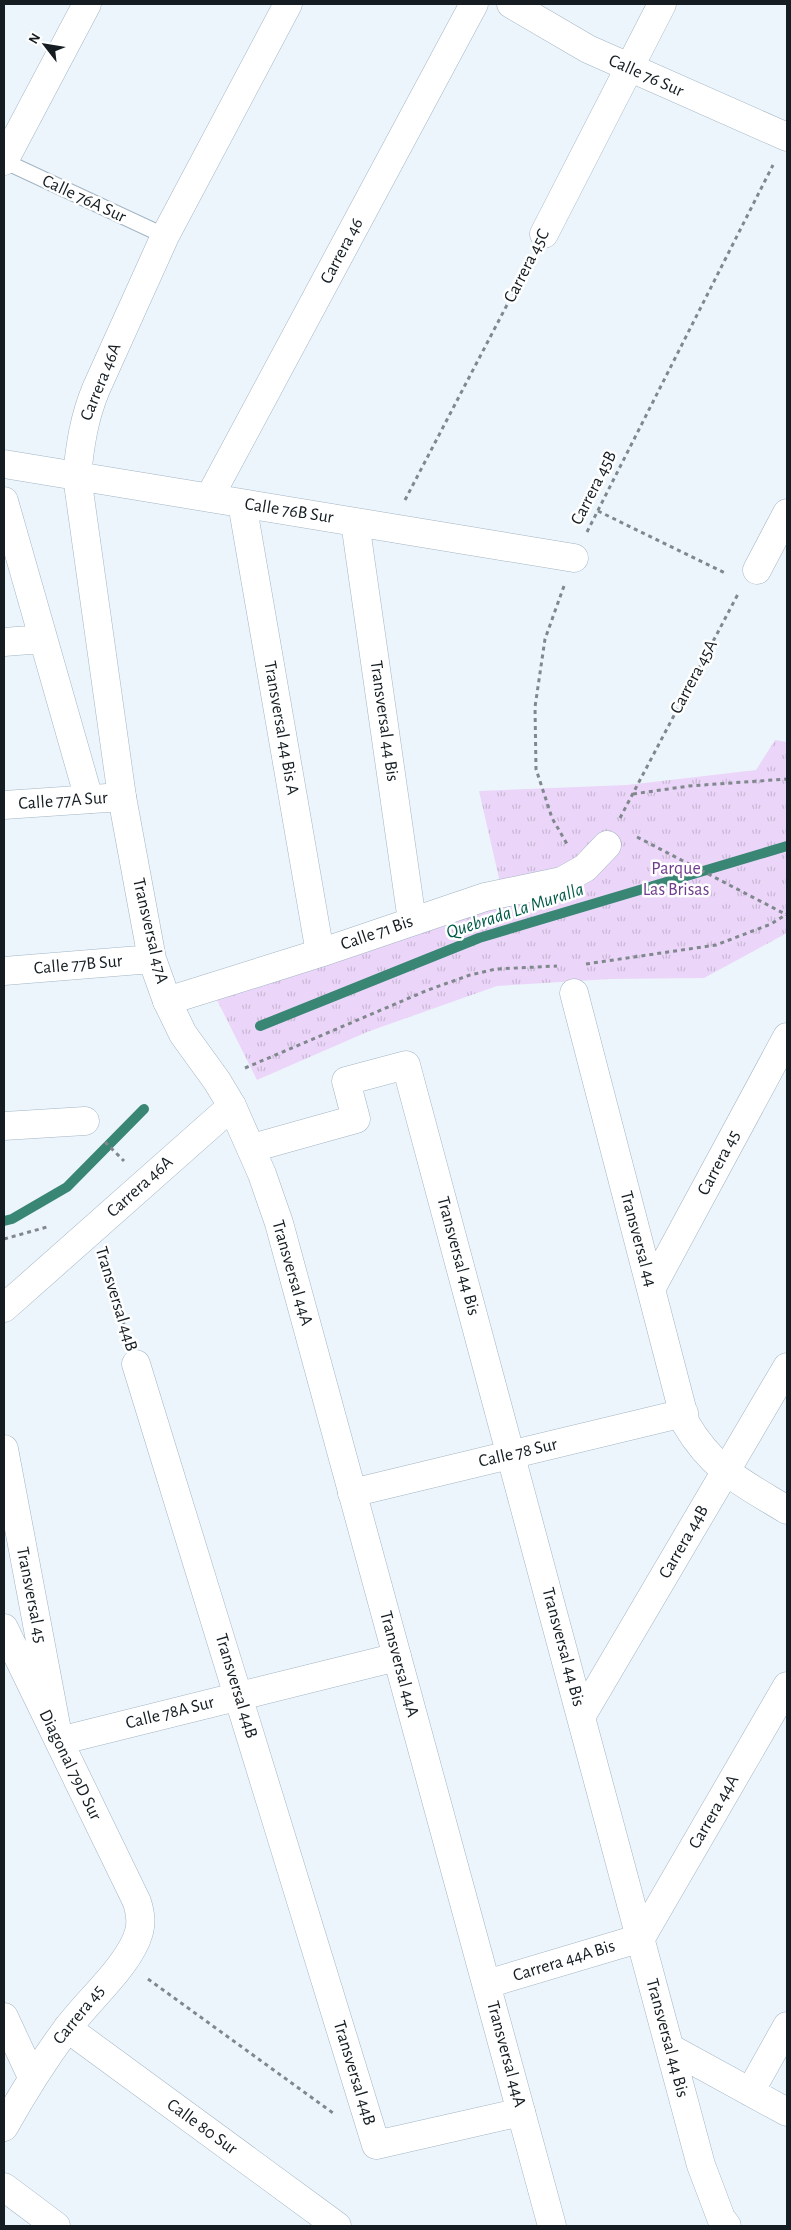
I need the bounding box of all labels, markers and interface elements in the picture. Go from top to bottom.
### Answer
north arrow [20,20,70,70]
text: N [26,31,43,47]
street label: Calle 76 Sur [606,51,686,101]
street label: Calle 76A Sur [39,172,129,226]
street label: Carrera 46 [317,215,367,287]
street label: Carrera 45C [501,226,553,306]
street label: Carrera 46A [77,340,125,423]
street label: Carrera 45B [568,448,620,528]
street label: Calle 76B Sur [243,495,335,527]
street label: Carrera 45A [667,637,721,717]
street label: Transversal 44 Bis [367,659,401,783]
street label: Transversal 44 Bis A [260,660,302,797]
street label: Calle 77A Sur [18,789,108,813]
park label: Parque Las Brisas [643,860,709,899]
street label: Transversal 47A [129,876,171,986]
water label: Quebrada La Muralla [444,880,586,942]
street label: Calle 71 Bis [339,912,415,954]
street label: Calle 77B Sur [33,952,123,978]
street label: Carrera 45 [695,1128,743,1198]
street label: Carrera 46A [104,1153,177,1221]
street label: Transversal 44 [617,1189,660,1289]
street label: Transversal 44 Bis [433,1195,483,1317]
street label: Transversal 44A [268,1218,316,1328]
street label: Transversal 44B [92,1245,140,1353]
street label: Calle 78 Sur [477,1435,559,1471]
street label: Carrera 44B [656,1502,712,1582]
street label: Transversal 45 [13,1545,49,1645]
street label: Transversal 44 Bis [538,1586,588,1708]
street label: Transversal 44A [376,1609,422,1720]
street label: Transversal 44B [212,1632,260,1740]
street label: Calle 78A Sur [124,1693,216,1733]
street label: Diagonal 79D Sur [35,1707,105,1823]
street label: Carrera 44A [686,1771,743,1852]
street label: Carrera 44A Bis [511,1937,617,1985]
street label: Transversal 44 Bis [642,1977,692,2099]
street label: Carrera 45 [50,1982,108,2048]
street label: Transversal 44A [483,1999,529,2110]
street label: Transversal 44B [330,2019,378,2127]
street label: Calle 80 Sur [163,2096,241,2159]

